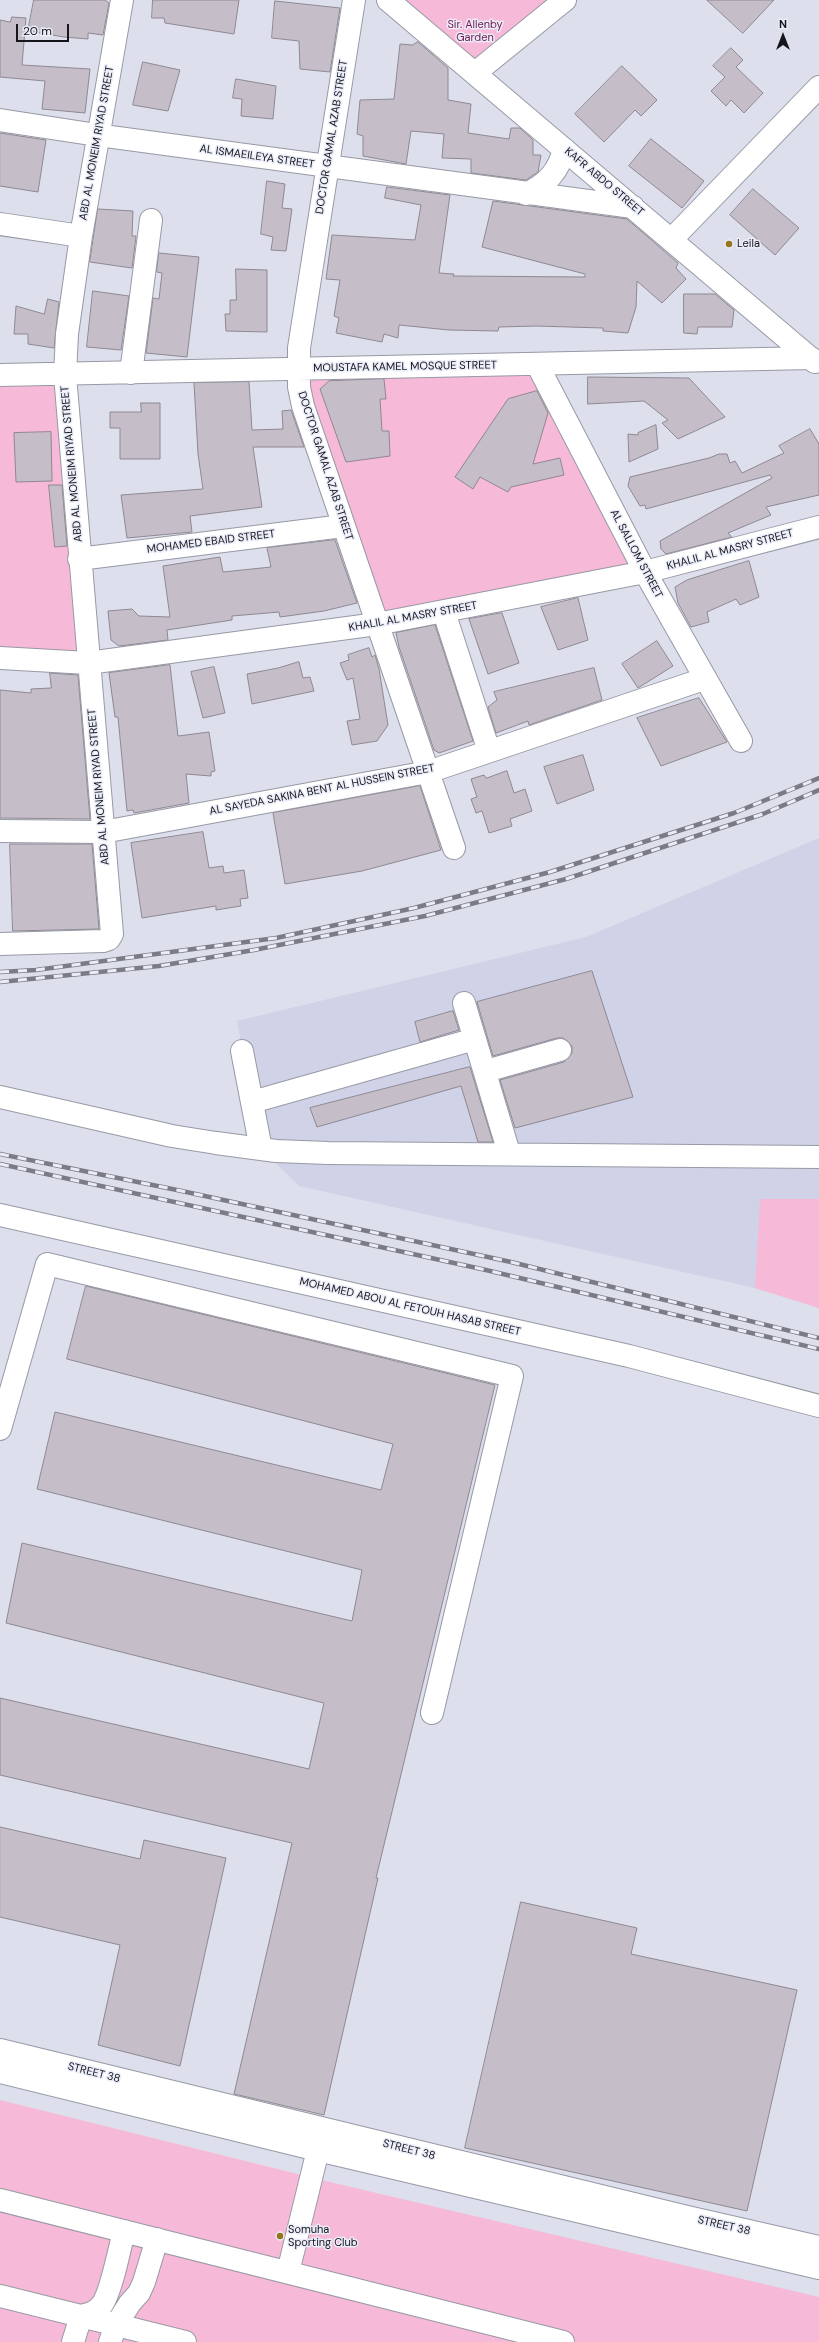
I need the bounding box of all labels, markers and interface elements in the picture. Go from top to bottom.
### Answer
scale bar [18,16,71,42]
north arrow [763,16,803,56]
text: N [779,17,787,31]
park label: Sir. Allenby Garden [447,18,503,44]
text: 20 m [23,23,52,39]
street label: DOCTOR GAMAL AZAB STREET [313,59,351,215]
street label: ABD AL MONEIM RIYAD STREET [77,65,117,221]
street label: AL ISMAEILEYA STREET [199,142,315,172]
street label: KAFR ABDO STREET [562,145,646,219]
place label: Leila [737,237,760,251]
marker: Leila [724,239,734,249]
street label: MOUSTAFA KAMEL MOSQUE STREET [313,359,497,375]
street label: ABD AL MONEIM RIYAD STREET [59,385,85,543]
street label: DOCTOR GAMAL AZAB STREET [295,390,355,542]
street label: AL SALLOM STREET [607,507,665,601]
street label: KHALIL AL MASRY STREET [665,527,795,573]
street label: MOHAMED EBAID STREET [146,528,276,556]
street label: KHALIL AL MASRY STREET [348,599,478,635]
street label: ABD AL MONEIM RIYAD STREET [86,708,112,866]
street label: AL SAYEDA SAKINA BENT AL HUSSEIN STREET [208,762,436,818]
street label: MOHAMED ABOU AL FETOUH HASAB STREET [298,1275,522,1339]
street label: STREET 38 [66,2060,122,2086]
street label: STREET 38 [381,2137,437,2163]
street label: STREET 38 [696,2214,752,2238]
place label: Somuha Sporting Club [288,2223,358,2249]
marker: Somuha Sporting Club [275,2231,285,2241]

